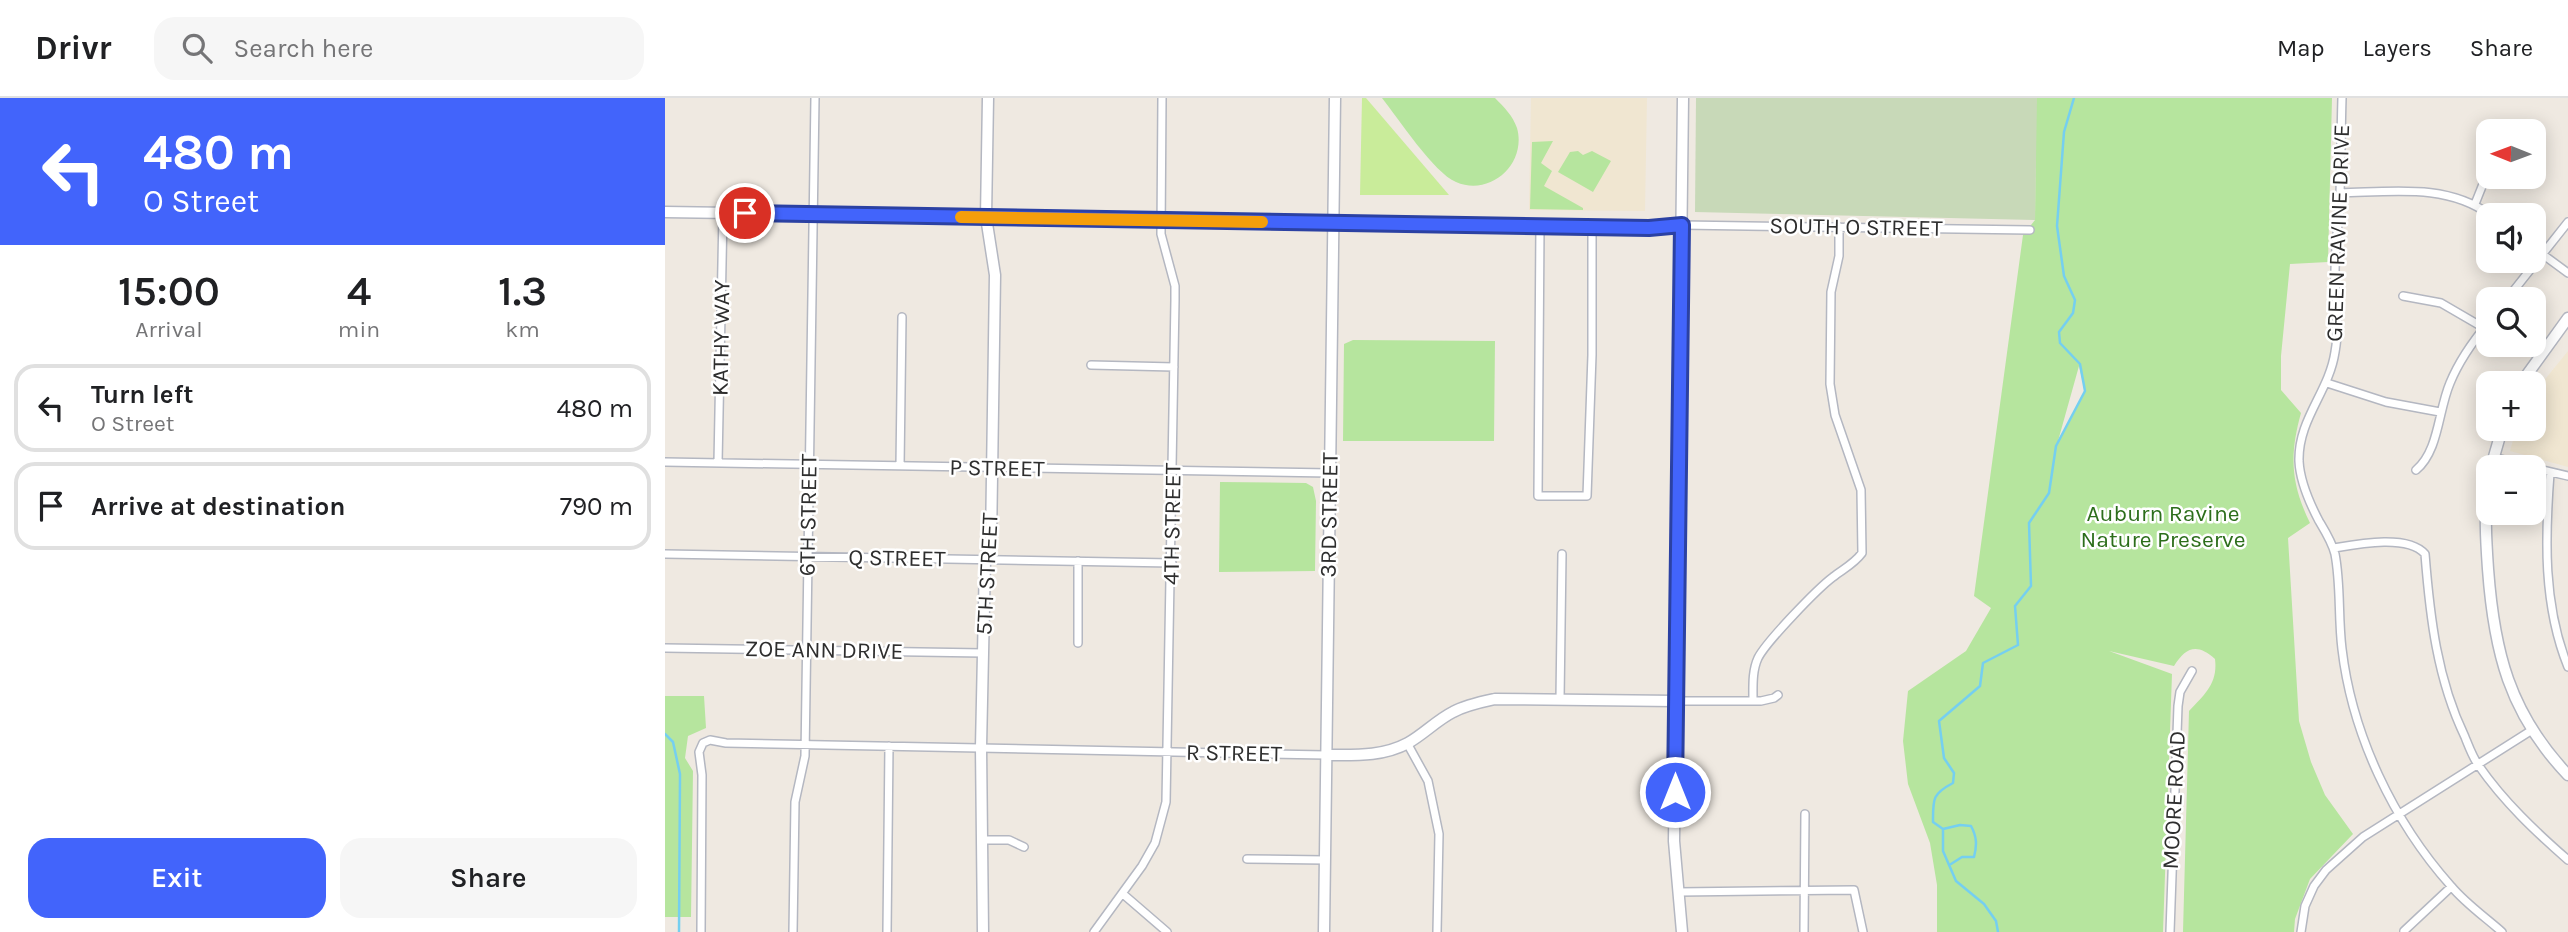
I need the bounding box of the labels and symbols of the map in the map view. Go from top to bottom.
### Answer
north arrow [2476,119,2546,189]
street label: GREEN RAVINE DRIVE [2321,124,2355,342]
pin [715,183,775,243]
street label: SOUTH O STREET [1769,212,1943,242]
street label: KATHY WAY [706,279,736,396]
street label: 3RD STREET [1314,452,1344,578]
street label: 6TH STREET [793,453,823,576]
street label: P STREET [949,454,1045,482]
street label: 4TH STREET [1157,462,1187,585]
park label: Auburn Ravine Nature Preserve [2081,500,2246,553]
street label: 5TH STREET [970,512,1004,636]
street label: Q STREET [848,544,946,572]
street label: ZOE ANN DRIVE [744,635,904,665]
street label: MOORE ROAD [2157,730,2191,870]
street label: R STREET [1186,739,1283,767]
position arrow [1638,755,1712,829]

